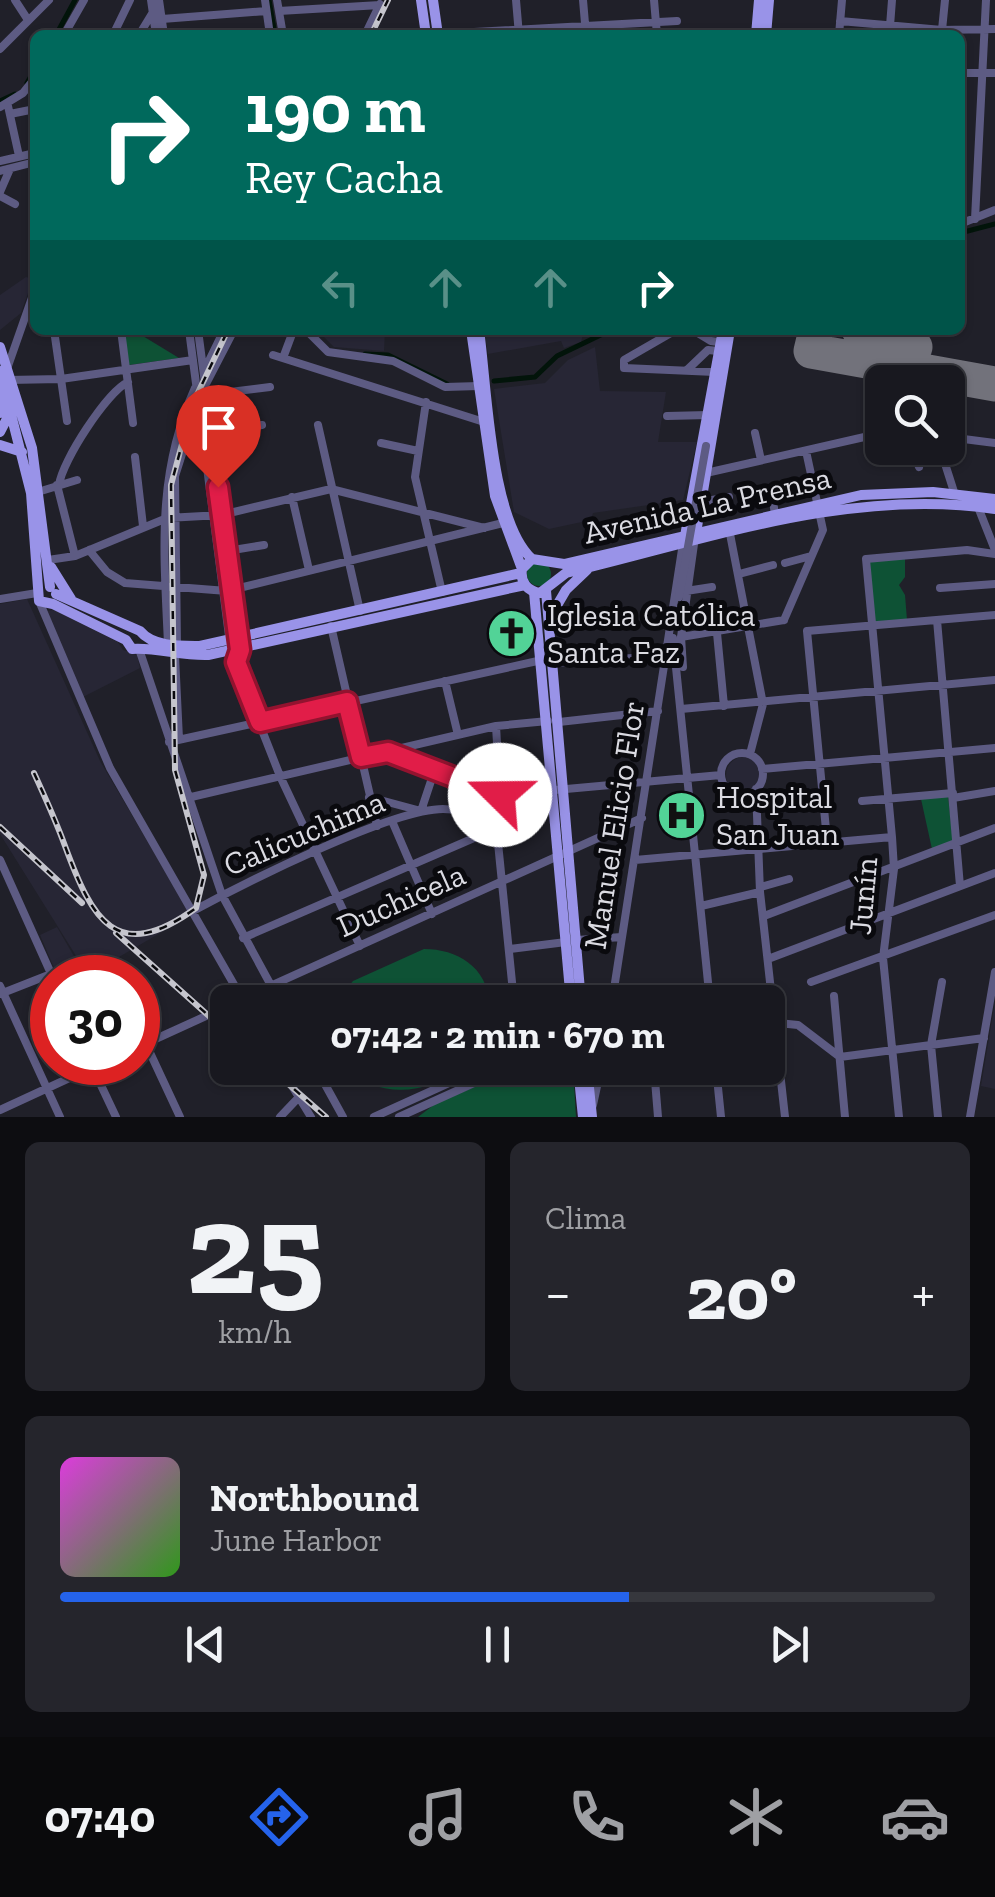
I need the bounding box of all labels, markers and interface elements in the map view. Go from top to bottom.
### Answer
text: 190 m [245,66,425,150]
icon: right [80,70,210,200]
text: Rey Cacha [245,151,443,205]
icon: left [313,260,368,315]
icon: ahead [418,260,473,315]
icon: ahead [523,260,578,315]
icon: right [628,260,683,315]
map controls [865,365,965,465]
button: search [865,365,965,465]
pin [176,385,261,488]
icon: arrive [191,400,246,455]
street label: Avenida La Prensa [580,458,834,552]
place label: Iglesia Católica Santa Faz [547,596,755,671]
church icon: Iglesia Católica Santa Faz [486,607,538,659]
street label: Manuel Elicio Flor [576,698,652,952]
position arrow [448,743,552,847]
place label: Hospital San Juan [716,778,840,853]
street label: Calicuchima [218,782,390,884]
hospital icon: Hospital San Juan [655,789,707,841]
street label: Duchicela [331,855,471,945]
street label: Junín [841,855,885,936]
speed limit sign: 30 [30,955,160,1085]
text: 07:42 · 2 min · 670 m [330,1012,665,1058]
text: 25 [186,1170,324,1326]
text: Clima [545,1199,626,1237]
text: 20° [686,1248,797,1338]
text: − [545,1260,571,1326]
text: + [912,1260,935,1326]
text: km/h [218,1313,292,1351]
text: Northbound [210,1475,419,1521]
text: June Harbor [210,1521,382,1559]
icon: previous [178,1617,233,1672]
icon: pause [470,1617,525,1672]
icon: next [762,1617,817,1672]
icon: directions [244,1782,314,1852]
icon: music [403,1782,473,1852]
icon: phone [562,1782,632,1852]
icon: climate [721,1782,791,1852]
icon: car [880,1782,950,1852]
text: 07:40 [45,1790,155,1844]

